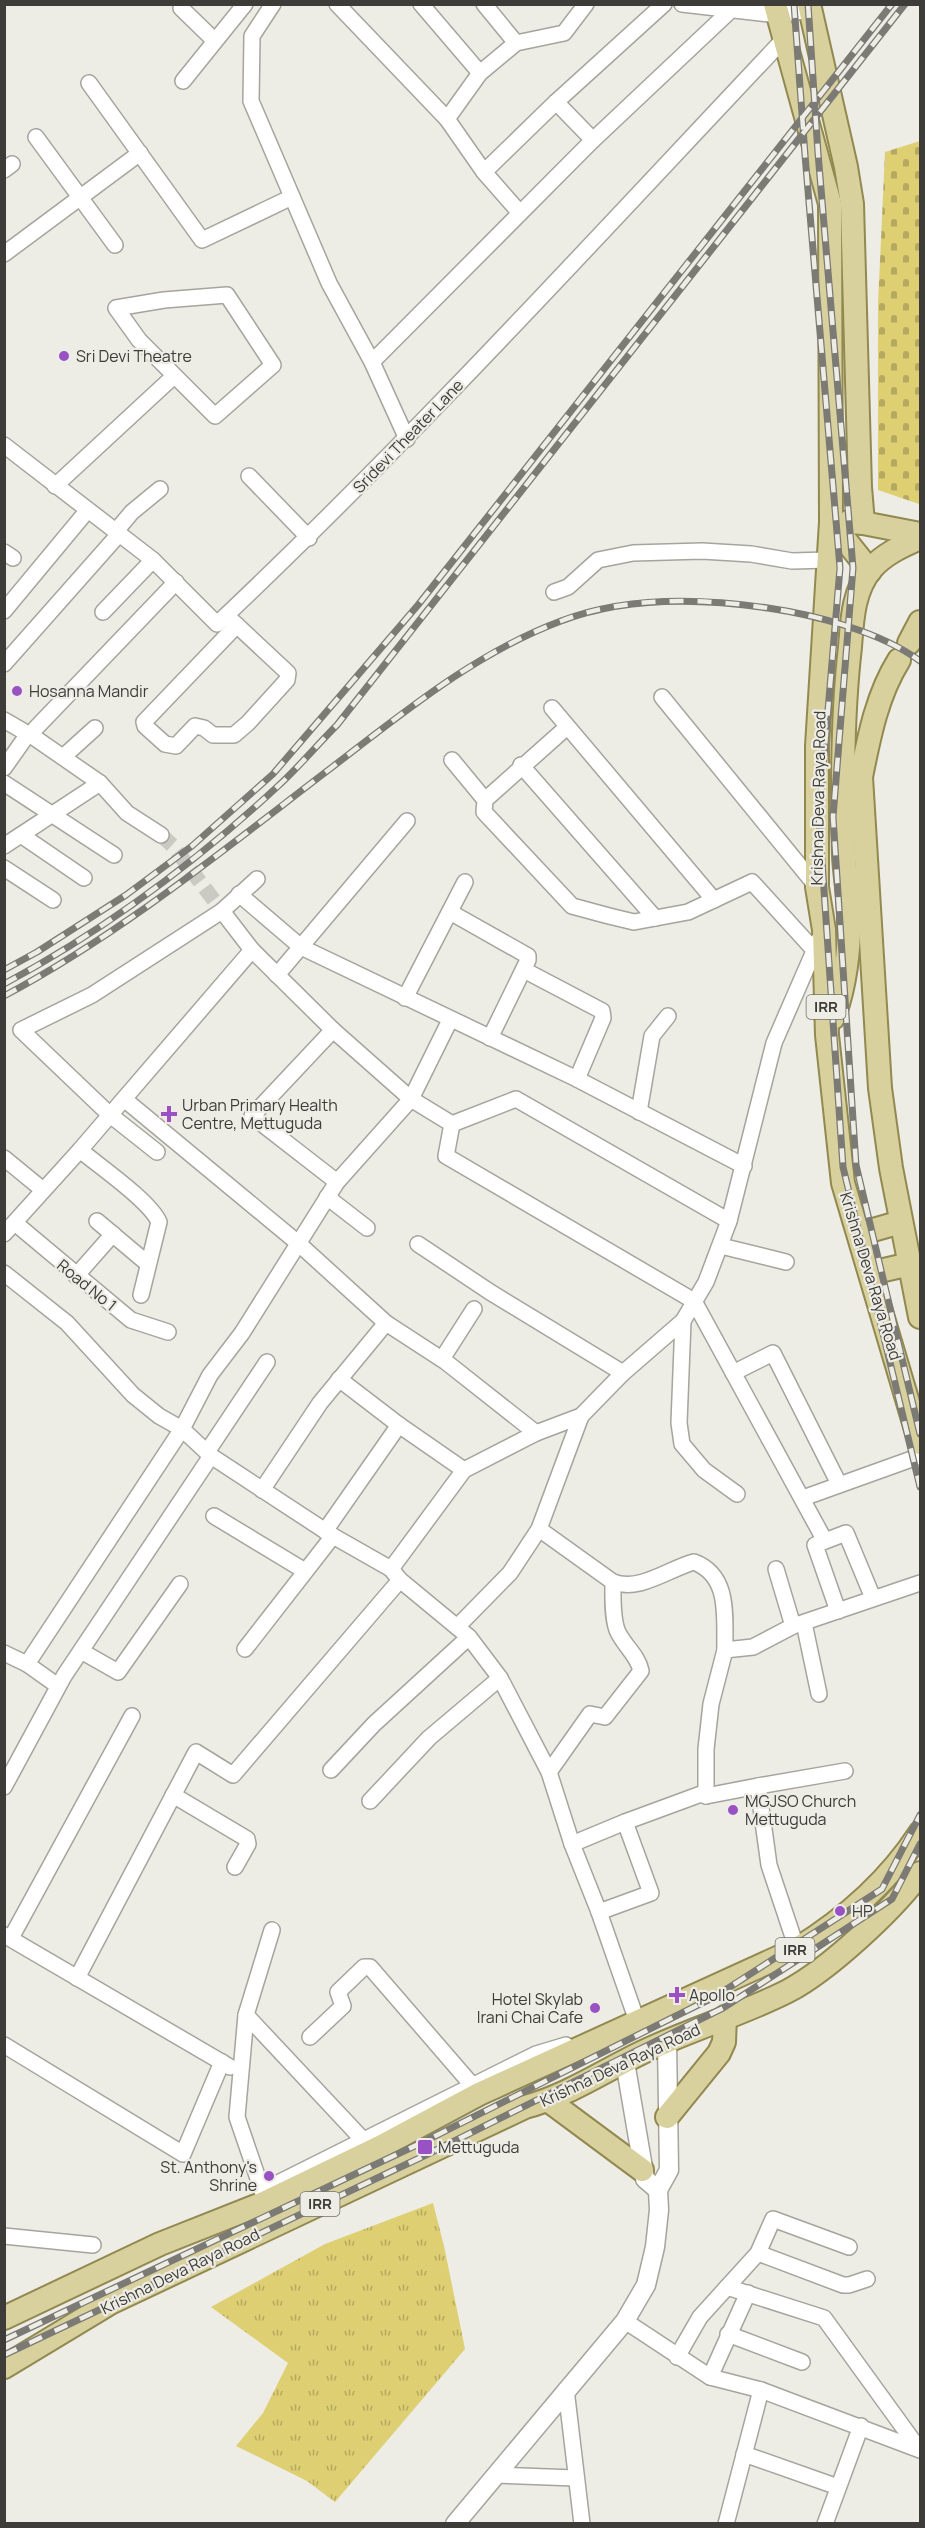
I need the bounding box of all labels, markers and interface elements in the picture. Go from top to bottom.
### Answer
place label: Sri Devi Theatre [76,345,192,367]
marker: Sri Devi Theatre [57,349,71,363]
street label: Sridevi Theater Lane [348,374,468,498]
place label: Hosanna Mandir [29,680,149,702]
marker: Hosanna Mandir [10,684,24,698]
street label: Krishna Deva Raya Road [805,711,831,885]
road number: IRR [806,995,846,1019]
place label: Urban Primary Health Centre, Mettuguda [182,1094,338,1134]
marker: Urban Primary Health Centre, Mettuguda [160,1105,178,1123]
street label: Krishna Deva Raya Road [835,1189,907,1363]
street label: Road No 1 [52,1254,122,1316]
place label: MGJSO Church Mettuguda [745,1790,856,1830]
marker: MGJSO Church Mettuguda [726,1803,740,1817]
place label: HP [852,1900,873,1922]
marker: HP [833,1904,847,1918]
road number: IRR [776,1938,814,1962]
place label: Apollo [689,1984,735,2006]
place label: Hotel Skylab Irani Chai Cafe [477,1988,583,2028]
marker: Apollo [670,1988,684,2002]
marker: Hotel Skylab Irani Chai Cafe [588,2001,602,2015]
street label: Krishna Deva Raya Road [536,2018,704,2112]
place label: Mettuguda [438,2136,520,2158]
marker: Mettuguda [416,2138,434,2156]
place label: St. Anthony's Shrine [160,2156,257,2196]
marker: St. Anthony's Shrine [262,2169,276,2183]
road number: IRR [300,2192,340,2216]
street label: Krishna Deva Raya Road [97,2223,263,2319]

